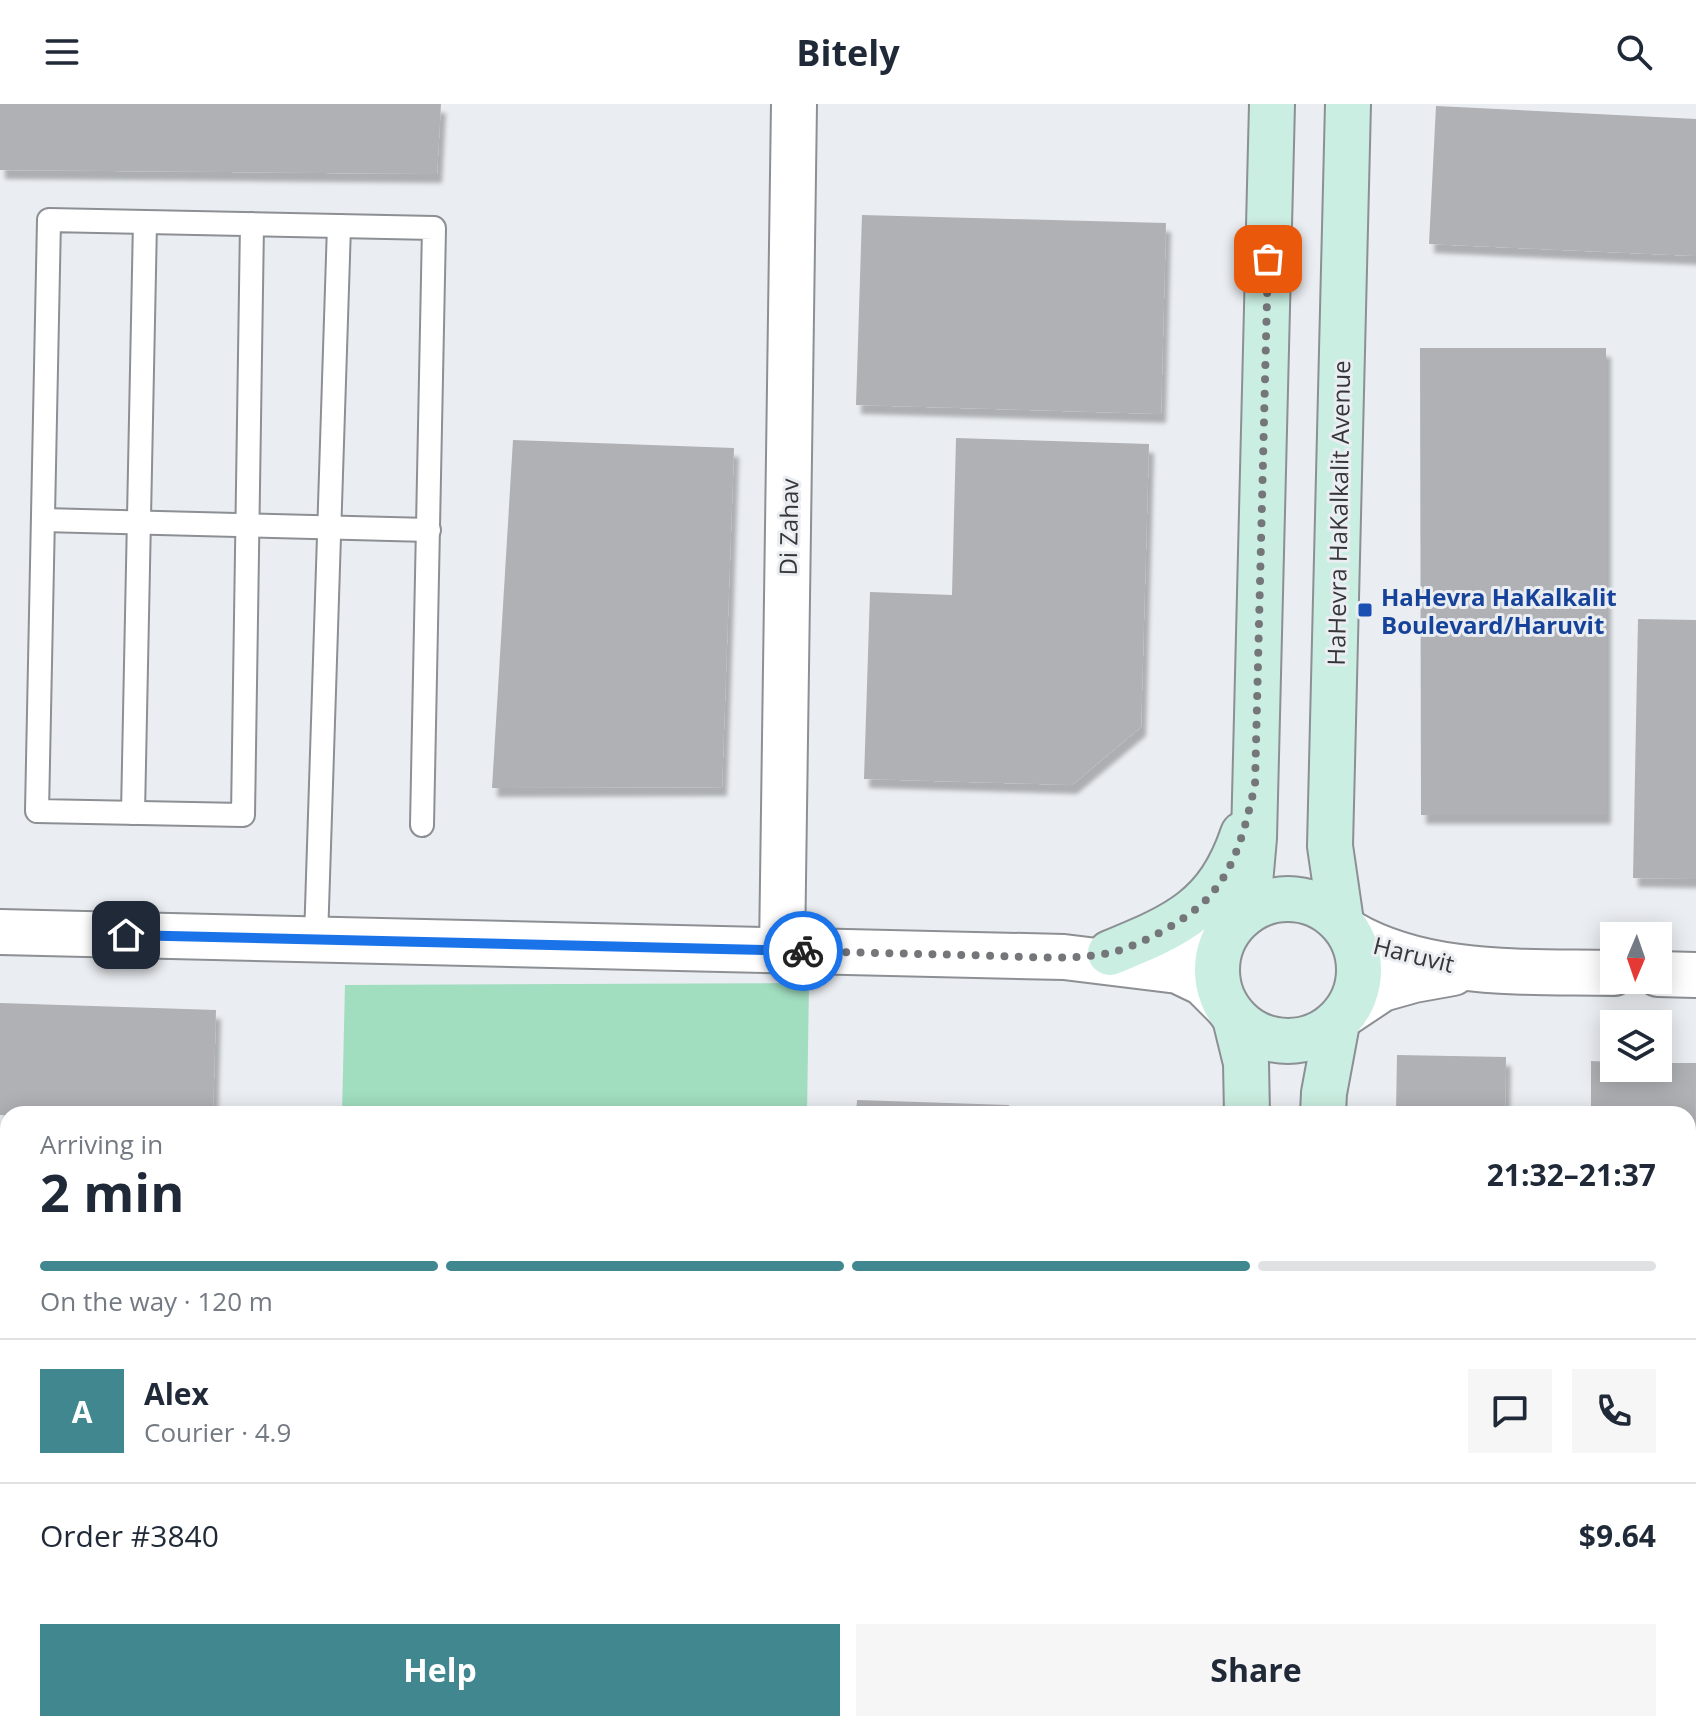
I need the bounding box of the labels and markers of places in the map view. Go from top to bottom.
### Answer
pin [1234,225,1302,293]
place label: HaHevra HaKalkalit Boulevard/Haruvit [1381,580,1617,641]
marker: HaHevra HaKalkalit Boulevard/Haruvit [1356,601,1374,619]
pin [92,901,160,969]

